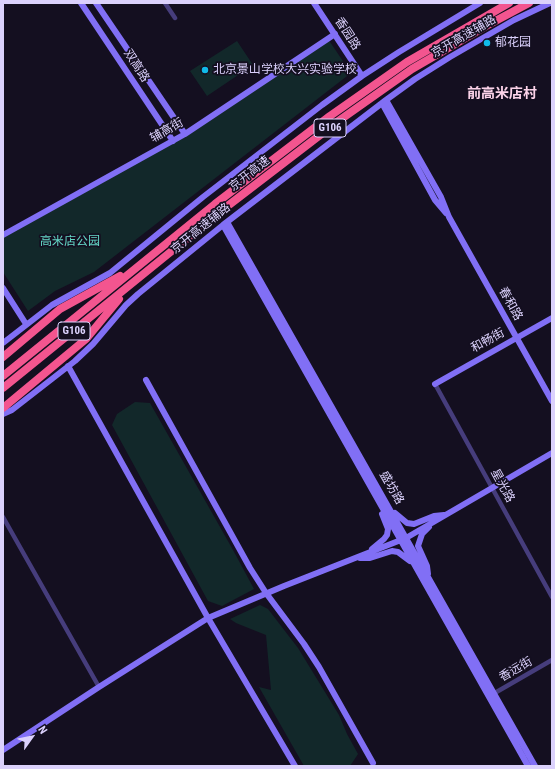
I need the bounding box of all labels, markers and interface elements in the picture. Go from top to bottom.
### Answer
street label: 京开高速辅路 [429,13,499,61]
street label: 香园路 [331,15,363,53]
place label: 郁花园 [495,36,531,50]
marker: 郁花园 [482,38,492,48]
street label: 双高路 [120,47,152,85]
place label: 北京景山学校大兴实验学校 [213,63,357,77]
marker: 北京景山学校大兴实验学校 [200,65,210,75]
district label: 前高米店村 [467,86,537,102]
street label: 辅高街 [148,116,186,146]
road number: G106 [314,119,346,137]
street label: 京开高速 [227,154,273,194]
street label: 京开高速辅路 [168,201,234,257]
park label: 高米店公园 [40,235,100,249]
street label: 春和路 [495,285,525,323]
road number: G106 [58,322,90,340]
street label: 和畅街 [469,326,507,356]
street label: 星光路 [487,467,517,505]
street label: 盛坊路 [376,469,406,507]
street label: 香远街 [497,655,535,685]
north arrow [12,717,52,757]
text: N [35,724,50,737]

